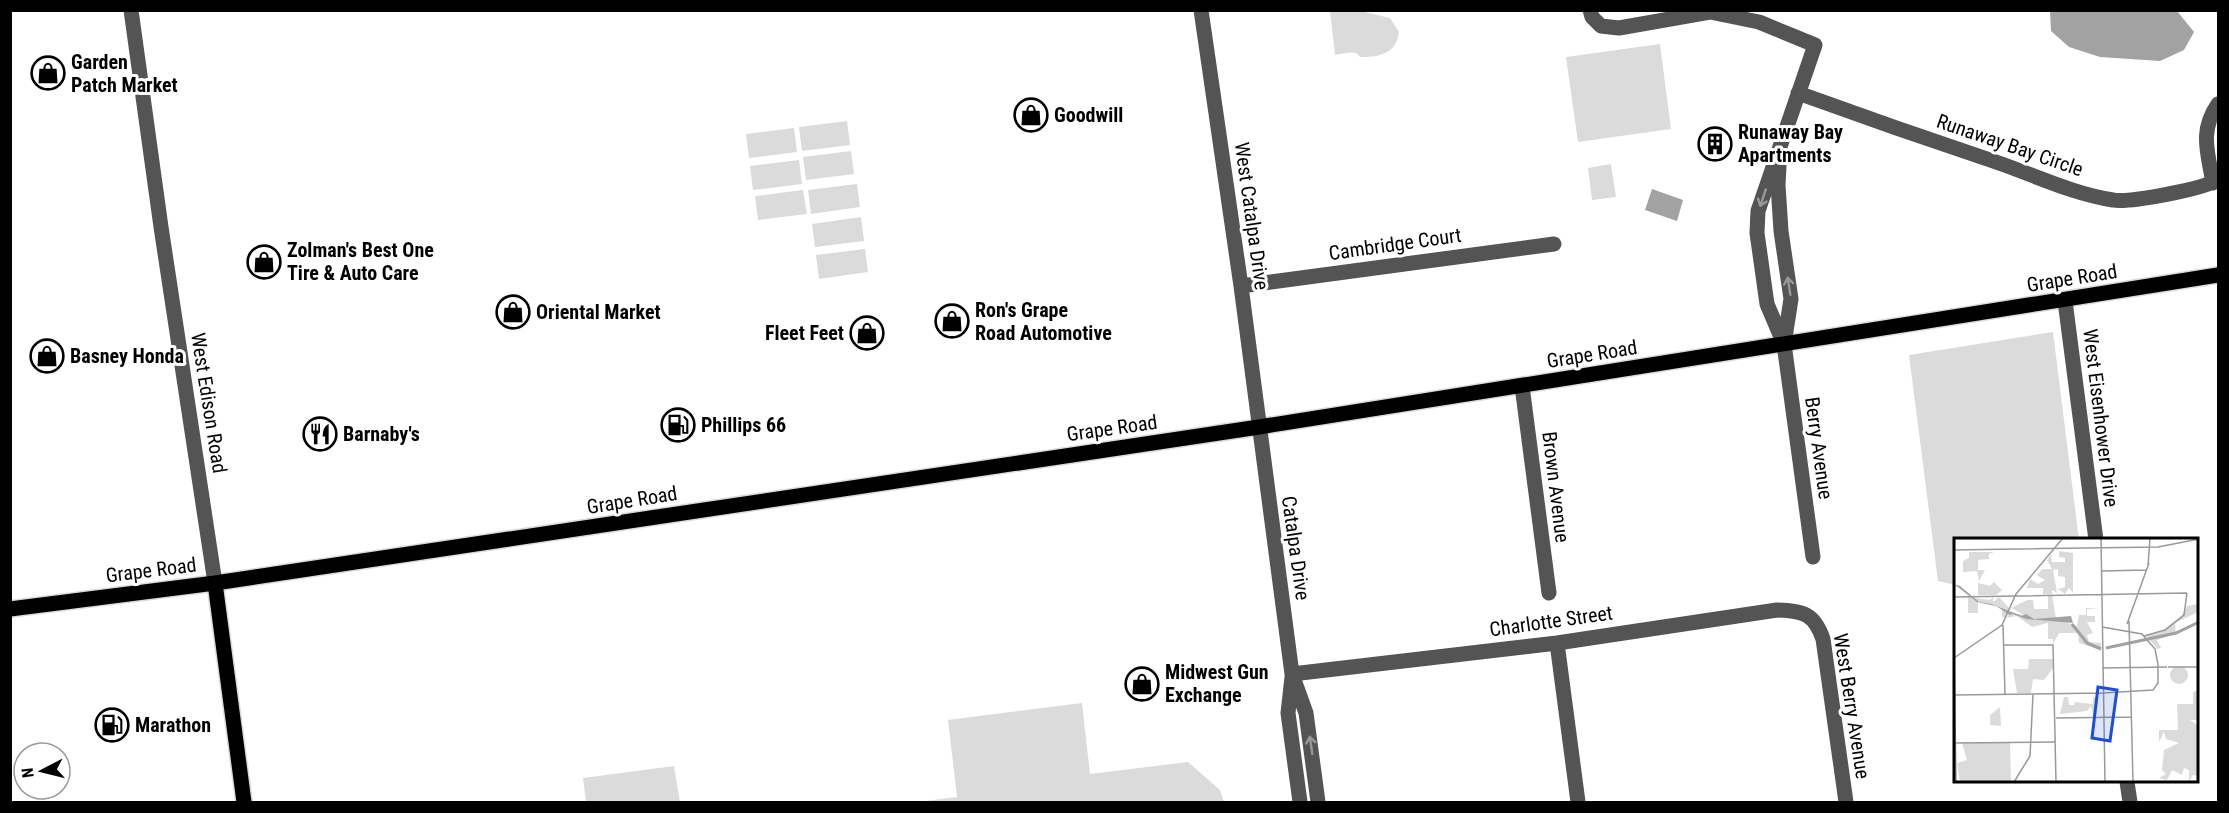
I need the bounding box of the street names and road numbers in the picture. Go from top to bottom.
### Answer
street label: Runaway Bay Circle [1934,109,2086,181]
street label: West Catalpa Drive [1230,141,1274,291]
street label: Cambridge Court [1327,223,1463,265]
street label: Grape Road [2025,259,2119,297]
street label: West Eisenhower Drive [2078,328,2124,508]
street label: West Edison Road [186,331,232,475]
street label: Grape Road [1545,335,1639,373]
street label: Berry Avenue [1800,395,1838,501]
street label: Grape Road [1065,410,1159,446]
street label: Brown Avenue [1537,430,1575,544]
street label: Grape Road [585,481,679,519]
street label: Catalpa Drive [1277,494,1315,602]
street label: Grape Road [104,553,198,587]
street label: Charlotte Street [1488,600,1614,642]
street label: West Berry Avenue [1829,631,1875,781]

